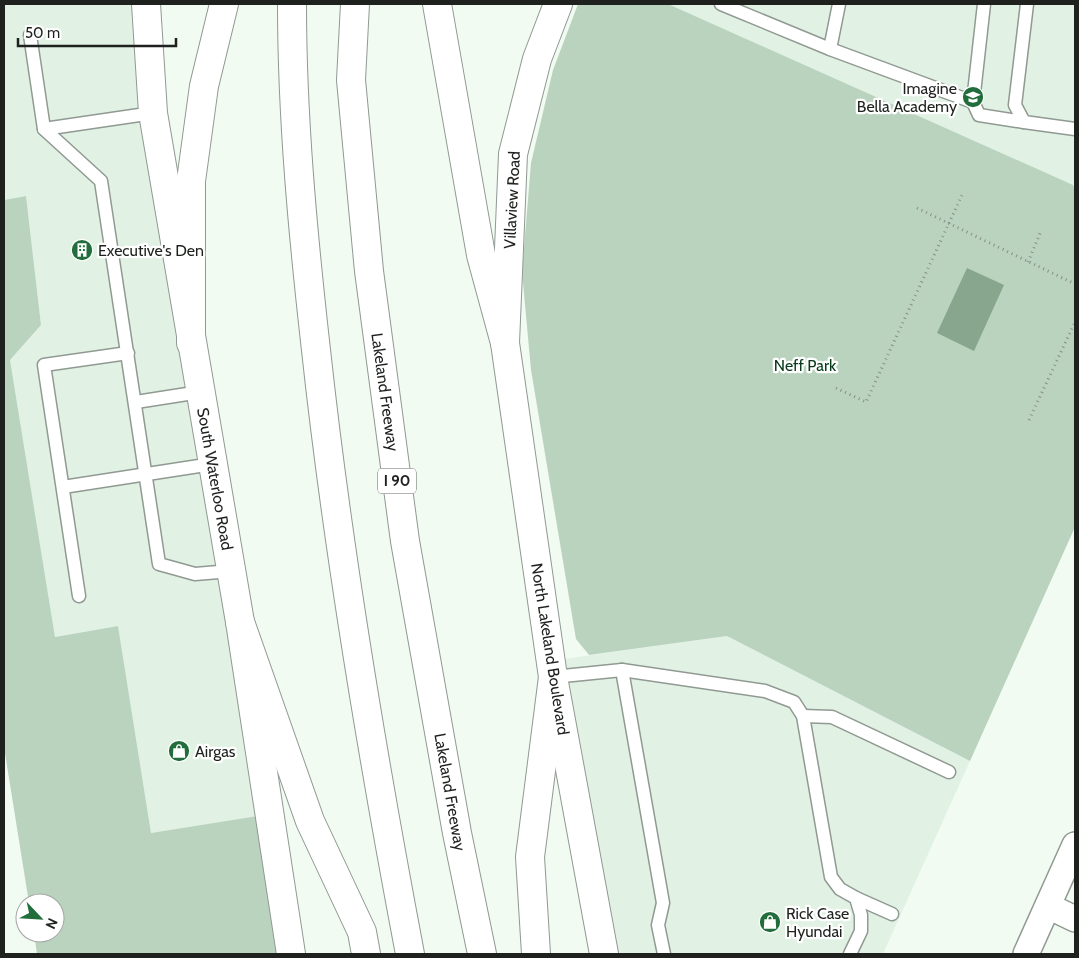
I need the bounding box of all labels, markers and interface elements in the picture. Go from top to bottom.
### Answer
scale bar [18,15,175,47]
text: 50 m [25,24,60,42]
place label: Imagine Bella Academy [857,79,957,116]
school or university icon: Imagine Bella Academy [961,85,985,109]
street label: Villaview Road [500,150,524,250]
building icon: Executive's Den [70,238,94,262]
place label: Executive's Den [98,241,204,260]
street label: Lakeland Freeway [367,332,403,452]
park label: Neff Park [774,356,837,375]
street label: South Waterloo Road [193,406,237,552]
road number: I 90 [378,468,416,494]
street label: North Lakeland Boulevard [527,562,573,736]
street label: Lakeland Freeway [430,732,470,852]
shop icon: Airgas [167,739,191,763]
place label: Airgas [195,742,236,761]
north arrow [15,893,65,943]
place label: Rick Case Hyundai [786,904,849,941]
shop icon: Rick Case Hyundai [758,910,782,934]
text: N [42,915,62,932]

